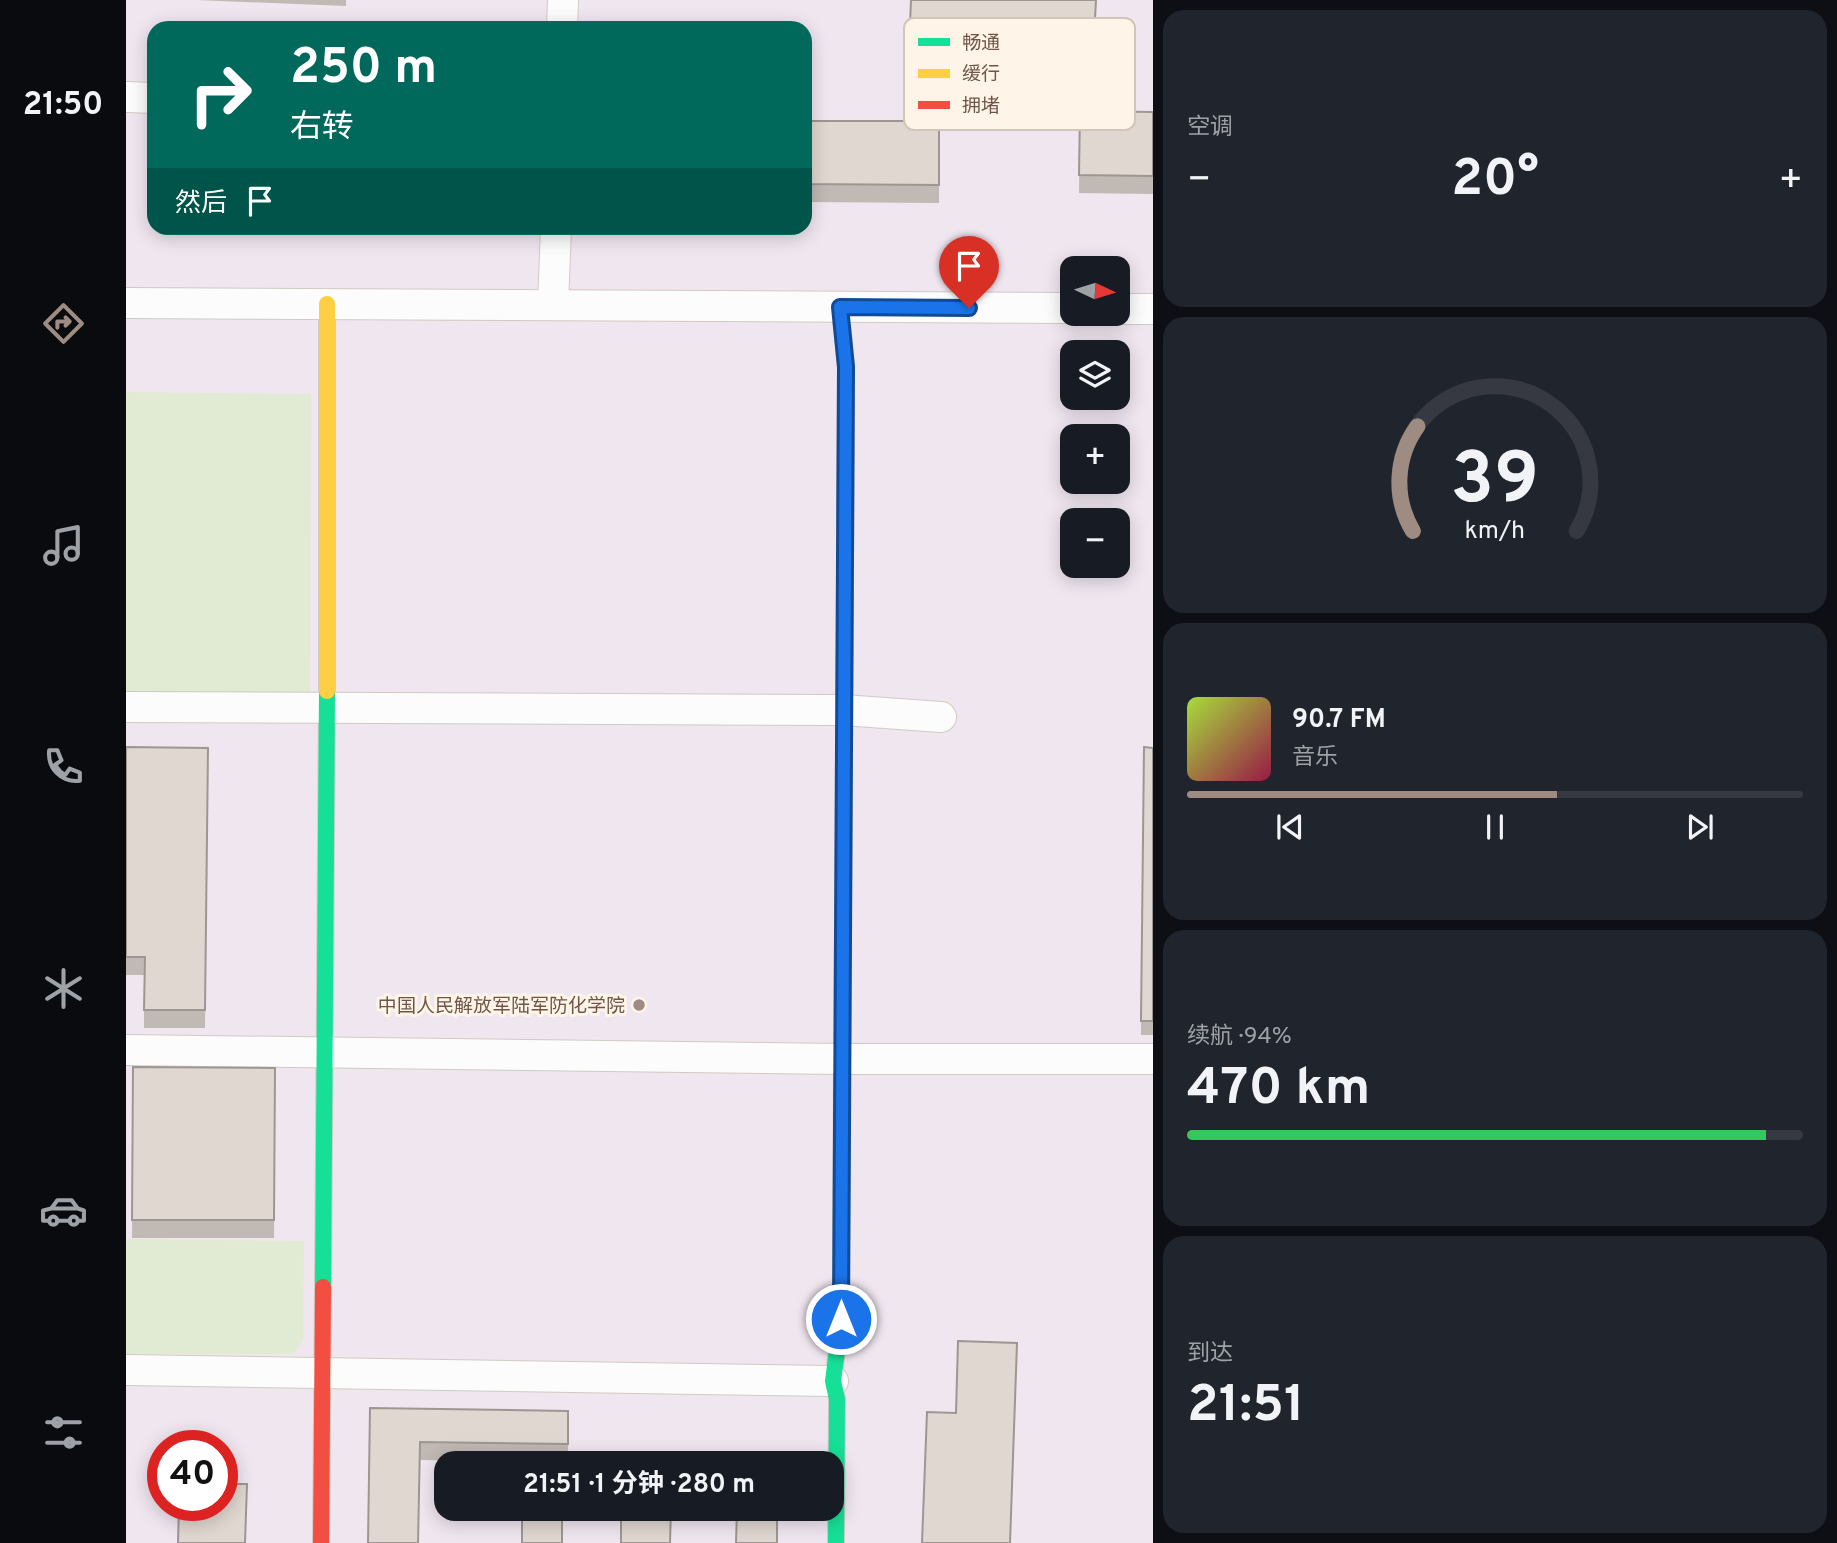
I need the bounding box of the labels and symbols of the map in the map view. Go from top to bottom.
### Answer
legend [904,18,1135,130]
text: 畅通 [962,32,1000,56]
text: 缓行 [962,63,1000,87]
text: 拥堵 [962,95,1000,119]
pin [939,236,999,308]
north arrow [1060,256,1130,326]
place label: 中国人民解放军陆军防化学院 [378,995,625,1019]
marker: 中国人民解放军陆军防化学院 [631,997,647,1013]
position arrow [804,1282,878,1356]
speed limit sign: 40 [147,1430,238,1521]

